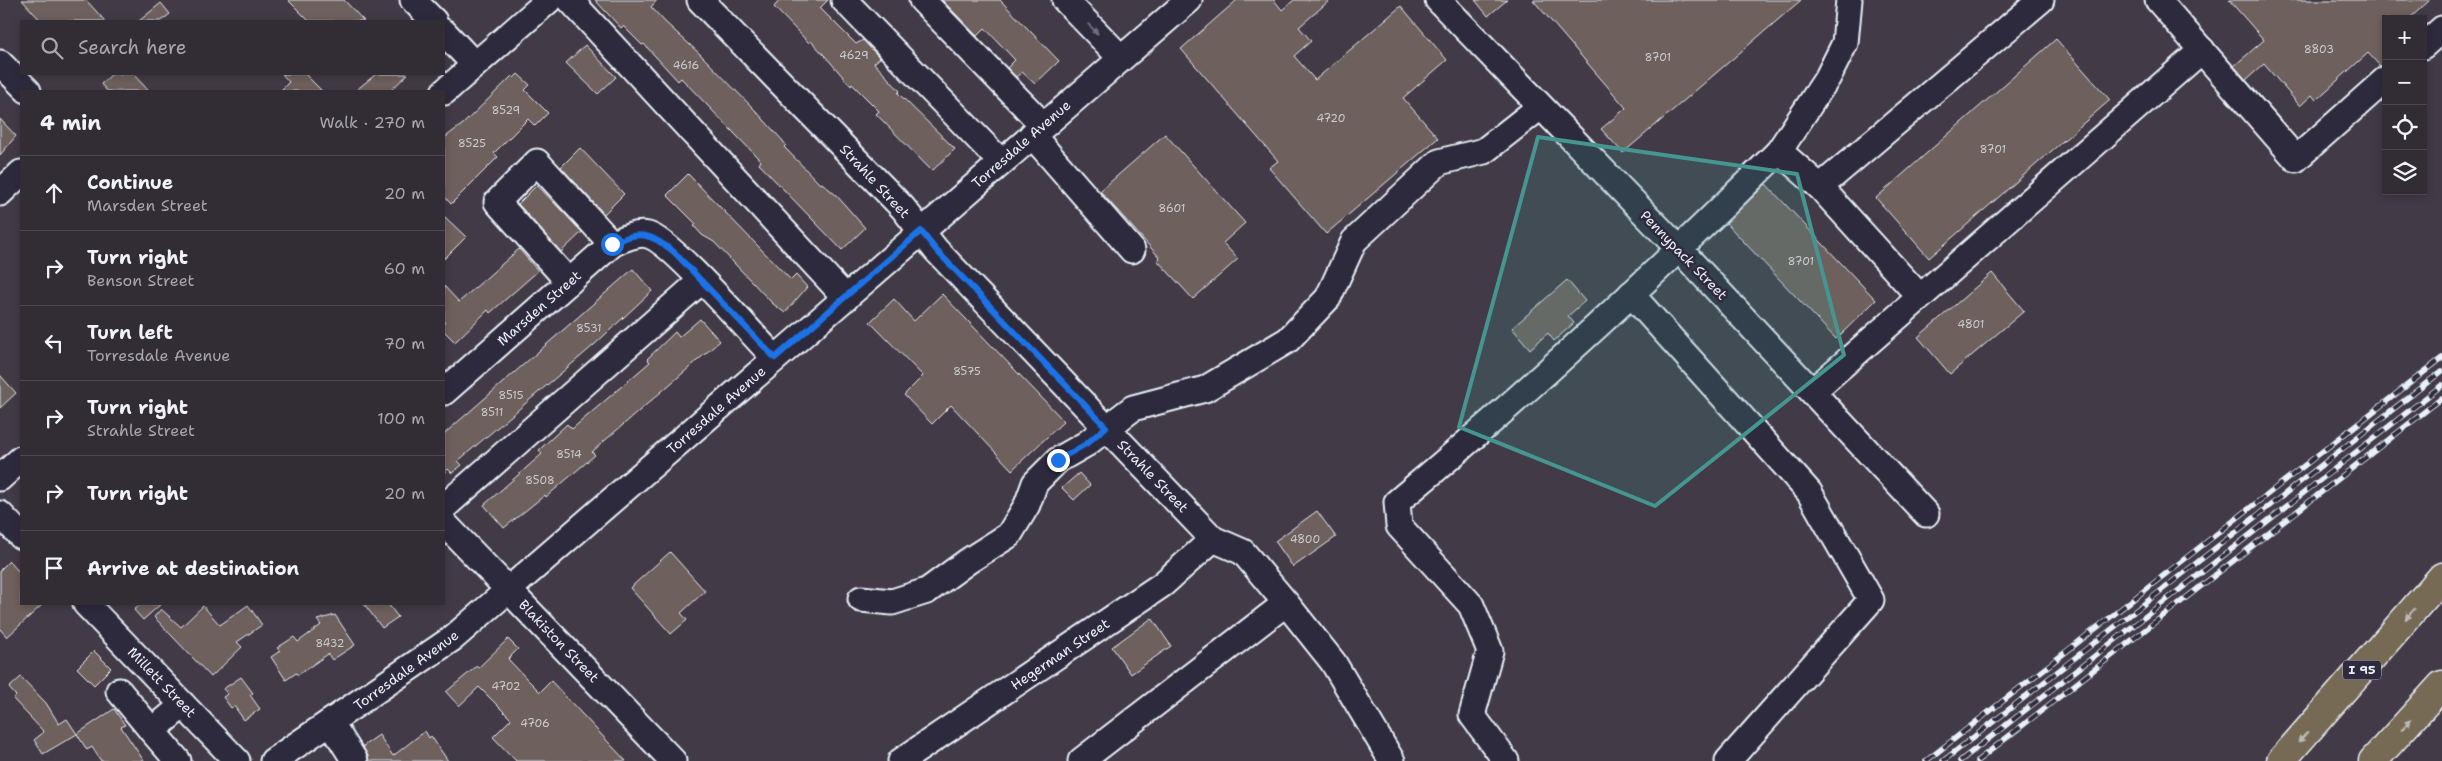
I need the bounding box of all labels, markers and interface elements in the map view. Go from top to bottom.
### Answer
map controls [2382,15,2427,195]
button: + [2382,15,2427,60]
search box [20,20,445,75]
one-way arrow [1087,23,1099,35]
icon: search [38,34,66,62]
text: Search here [78,35,187,60]
house number: 8803 [2304,42,2334,57]
house number: 4629 [839,48,869,63]
house number: 8701 [1645,50,1671,65]
house number: 4616 [673,58,699,73]
button: − [2382,60,2427,105]
street label: Torresdale Avenue [968,96,1074,192]
house number: 8529 [492,103,520,118]
button: locate [2382,105,2427,150]
text: 4 min [40,109,101,137]
house number: 4720 [1317,111,1345,126]
text: Walk · 270 m [320,112,425,133]
house number: 8525 [458,136,486,151]
street label: Strahle Street [836,140,914,222]
house number: 8701 [1980,142,2006,157]
button: layers [2382,150,2427,195]
text: Continue [87,170,173,195]
icon: ahead [40,179,68,207]
text: 20 m [384,183,425,204]
text: Marsden Street [87,195,208,216]
house number: 8601 [1159,201,1185,216]
street label: Pennypack Street [1637,206,1731,304]
route start [601,233,624,256]
text: Turn right [87,245,188,270]
icon: right [40,254,68,282]
house number: 8701 [1788,254,1814,269]
text: 60 m [384,258,425,279]
street label: Marsden Street [493,267,585,349]
text: Benson Street [87,270,195,291]
house number: 4801 [1958,317,1984,332]
text: Turn left [87,320,173,345]
house number: 8531 [576,321,602,336]
icon: left [40,329,68,357]
text: 70 m [384,333,425,354]
text: Torresdale Avenue [87,345,230,366]
street label: Torresdale Avenue [663,362,769,458]
house number: 8575 [953,364,981,379]
house number: 8515 [499,388,524,403]
text: Turn right [87,395,188,420]
icon: right [40,404,68,432]
house number: 8511 [481,405,503,420]
text: 100 m [377,408,425,429]
text: Strahle Street [87,420,195,441]
street label: Strahle Street [1114,436,1192,516]
house number: 8514 [556,447,582,462]
route end [1047,449,1070,472]
house number: 8508 [525,473,555,488]
icon: right [40,479,68,507]
text: Turn right [87,481,188,506]
text: 20 m [384,483,425,504]
house number: 4800 [1290,532,1320,547]
icon: arrive [40,554,68,582]
text: Arrive at destination [87,556,299,581]
street label: Blakiston Street [515,596,603,686]
one-way arrow [2405,608,2416,620]
street label: Hegerman Street [1007,614,1113,694]
street label: Torresdale Avenue [350,626,462,714]
house number: 8432 [316,636,344,651]
street label: Millett Street [124,643,200,721]
road number: I 95 [2343,660,2381,680]
house number: 4702 [491,679,521,694]
house number: 4706 [520,716,550,731]
one-way arrow [2400,719,2412,731]
one-way arrow [2298,730,2309,743]

